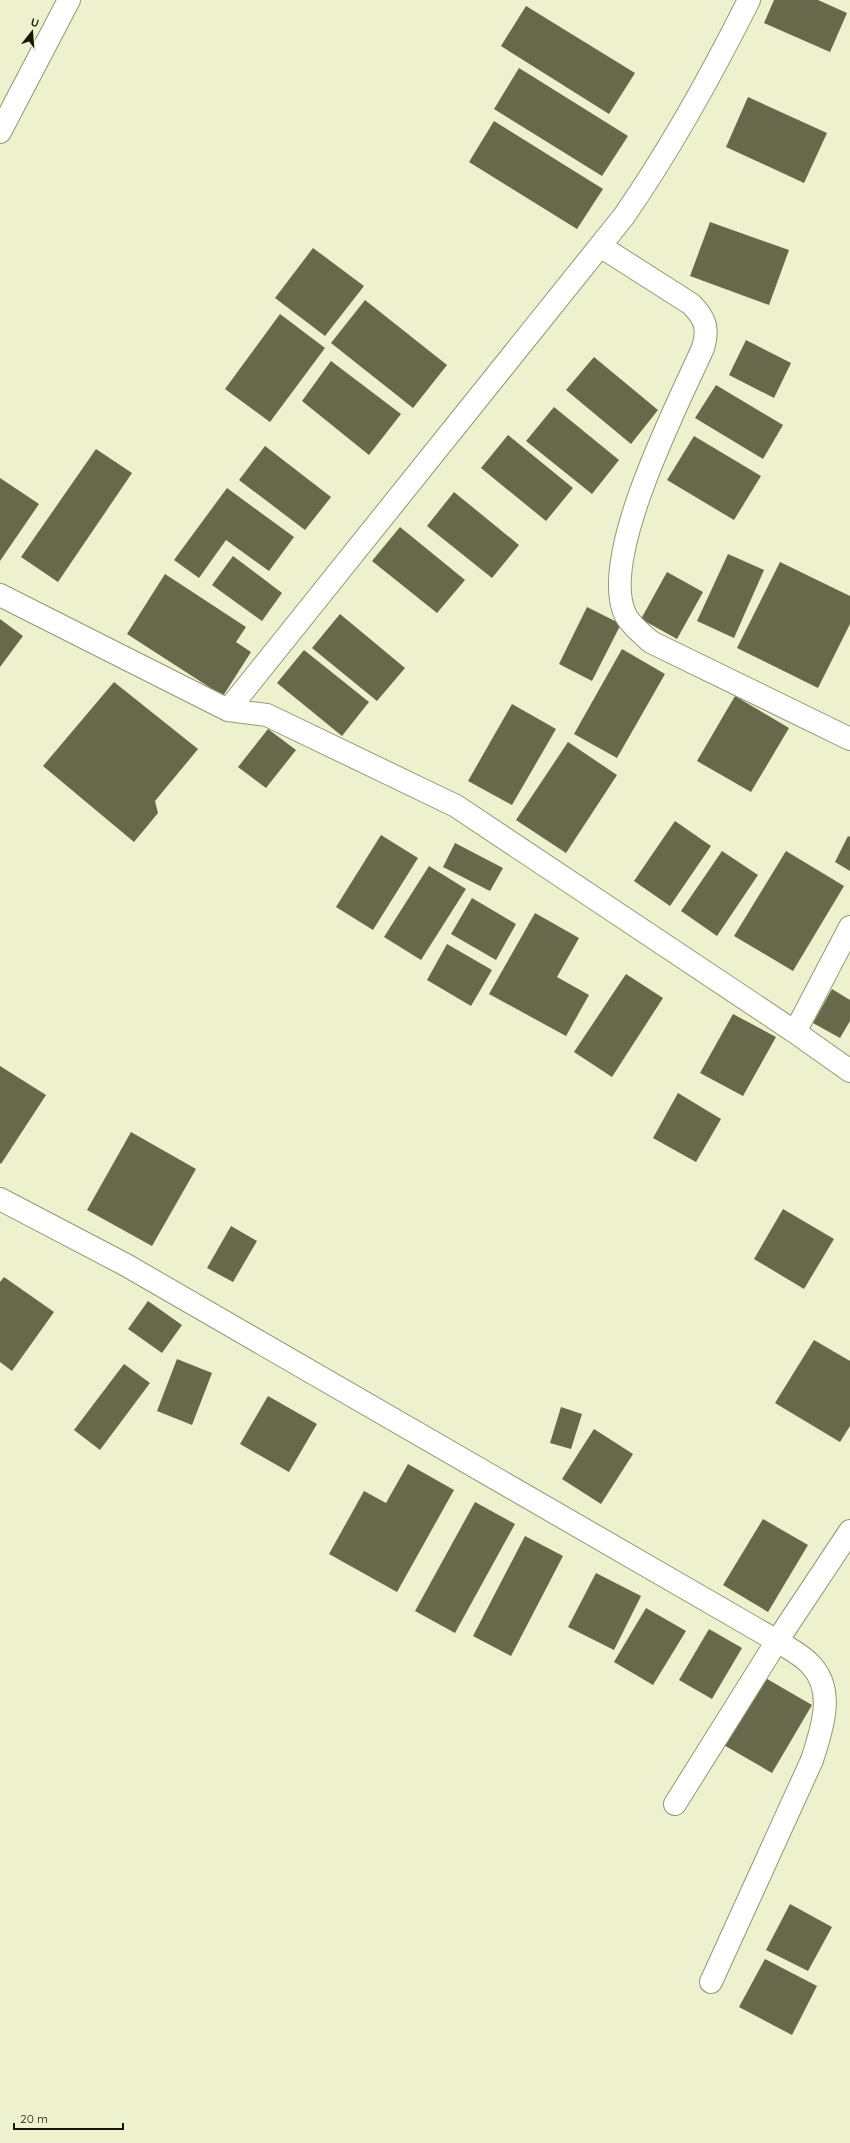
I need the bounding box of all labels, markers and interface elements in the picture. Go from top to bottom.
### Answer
north arrow [12,12,52,52]
text: U [29,15,41,30]
scale bar [14,2105,123,2131]
text: 20 m [20,2111,48,2126]

